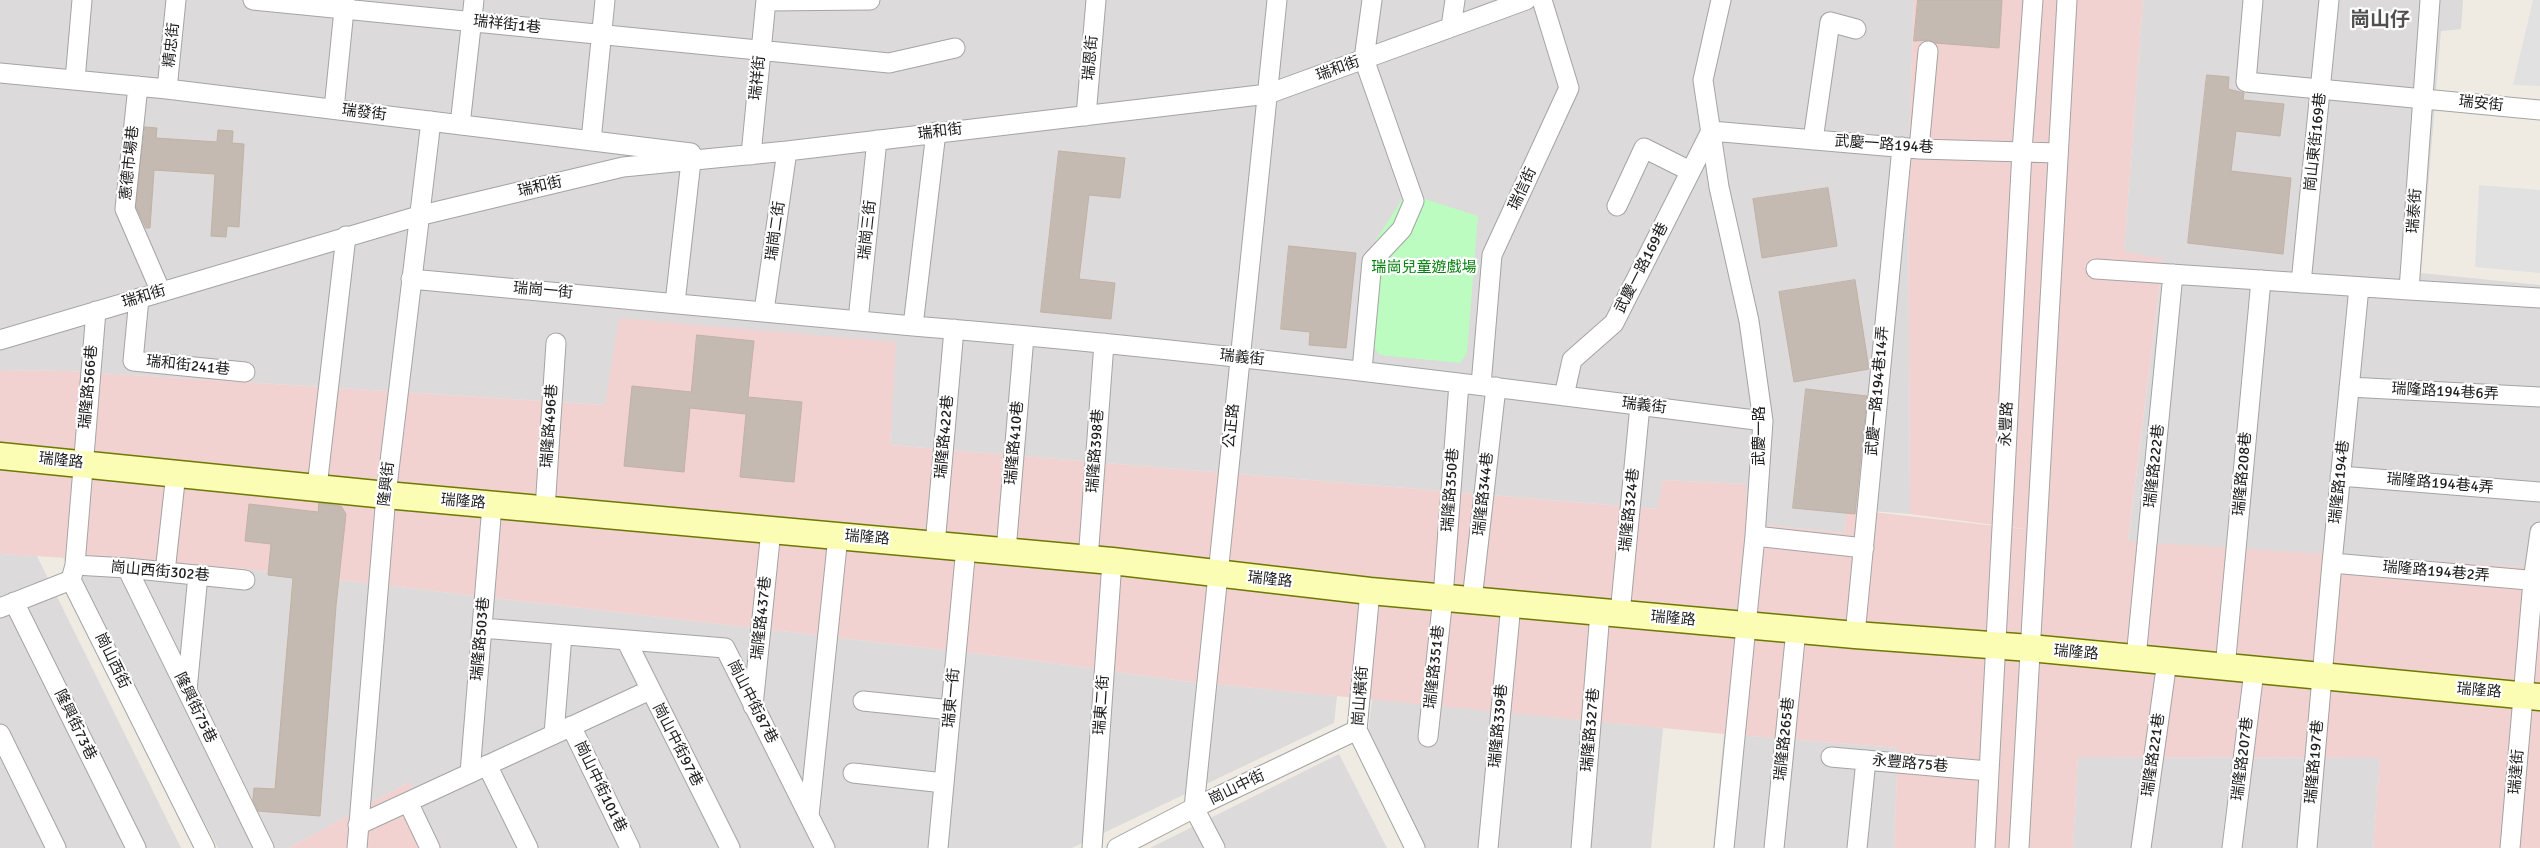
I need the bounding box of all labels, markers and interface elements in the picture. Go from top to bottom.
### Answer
district label: 崗山仔 [2350,9,2410,33]
street label: 瑞祥街1巷 [472,12,542,38]
street label: 精忠街 [161,22,183,68]
street label: 瑞恩街 [1080,35,1102,81]
street label: 瑞和街 [1314,53,1362,85]
street label: 瑞祥街 [747,55,769,101]
street label: 崗山東街169巷 [2302,92,2330,192]
street label: 瑞安街 [2458,93,2504,115]
street label: 瑞發街 [341,101,387,125]
street label: 瑞和街 [917,120,963,144]
street label: 憲德市場巷 [117,125,143,201]
street label: 武慶一路194巷 [1834,133,1934,157]
street label: 瑞信街 [1505,165,1541,213]
street label: 瑞和街 [516,173,564,201]
street label: 瑞泰街 [2404,188,2426,234]
street label: 瑞崗三街 [856,199,880,261]
street label: 瑞崗二街 [763,200,789,262]
street label: 武慶一路169巷 [1611,220,1673,316]
park label: 瑞崗兒童遊戲場 [1372,259,1476,277]
street label: 瑞崗一街 [512,279,574,303]
street label: 瑞和街 [120,282,168,312]
street label: 武慶一路194巷14弄 [1863,325,1893,457]
street label: 瑞隆路566巷 [76,344,102,430]
street label: 瑞義街 [1219,347,1265,369]
street label: 瑞和街241巷 [145,353,231,379]
street label: 瑞隆路194巷6弄 [2391,380,2499,404]
street label: 瑞隆路496巷 [538,383,562,469]
street label: 瑞隆路422巷 [932,394,958,480]
street label: 瑞義街 [1621,394,1667,418]
street label: 瑞隆路410巷 [1002,400,1028,486]
street label: 永豐路 [1997,401,2017,447]
street label: 公正路 [1221,403,1243,449]
street label: 武慶一路 [1751,406,1769,466]
street label: 瑞隆路398巷 [1084,408,1108,494]
street label: 瑞隆路222巷 [2142,423,2168,509]
street label: 瑞隆路208巷 [2230,431,2256,517]
street label: 瑞隆路194巷 [2327,439,2353,525]
street label: 瑞隆路350巷 [1439,447,1463,533]
street label: 瑞隆路 [38,450,84,472]
street label: 瑞隆路344巷 [1471,451,1497,537]
street label: 隆興街 [376,461,398,507]
street label: 瑞隆路324巷 [1617,467,1643,553]
street label: 瑞隆路194巷4弄 [2386,470,2494,498]
street label: 瑞隆路 [440,491,486,513]
street label: 瑞隆路 [844,527,890,549]
street label: 瑞隆路194巷2弄 [2382,558,2490,586]
street label: 崗山西街302巷 [110,559,210,585]
street label: 瑞隆路 [1247,569,1293,591]
street label: 瑞隆路437巷 [749,575,775,661]
street label: 瑞隆路503巷 [468,596,494,682]
street label: 瑞隆路 [1650,608,1696,630]
street label: 瑞隆路351巷 [1422,624,1448,710]
street label: 崗山西街 [91,630,133,692]
street label: 瑞隆路 [2053,642,2099,664]
street label: 崗山中街87巷 [723,657,781,747]
street label: 崗山橫街 [1350,665,1372,727]
street label: 瑞東一街 [940,667,964,729]
street label: 隆興街75巷 [170,670,220,746]
street label: 瑞東二街 [1091,674,1113,736]
street label: 瑞隆路 [2456,680,2502,702]
street label: 瑞隆路339巷 [1486,683,1512,769]
street label: 隆興街73巷 [50,687,100,763]
street label: 瑞隆路327巷 [1578,687,1604,773]
street label: 瑞隆路265巷 [1772,696,1798,782]
street label: 崗山中街97巷 [648,700,706,790]
street label: 瑞隆路221巷 [2139,712,2169,798]
street label: 瑞隆路207巷 [2229,716,2257,802]
street label: 瑞隆路197巷 [2302,719,2328,805]
street label: 崗山中街101巷 [570,738,630,836]
street label: 瑞達街 [2506,749,2528,795]
street label: 永豐路75巷 [1871,752,1949,776]
street label: 崗山中街 [1206,767,1268,809]

